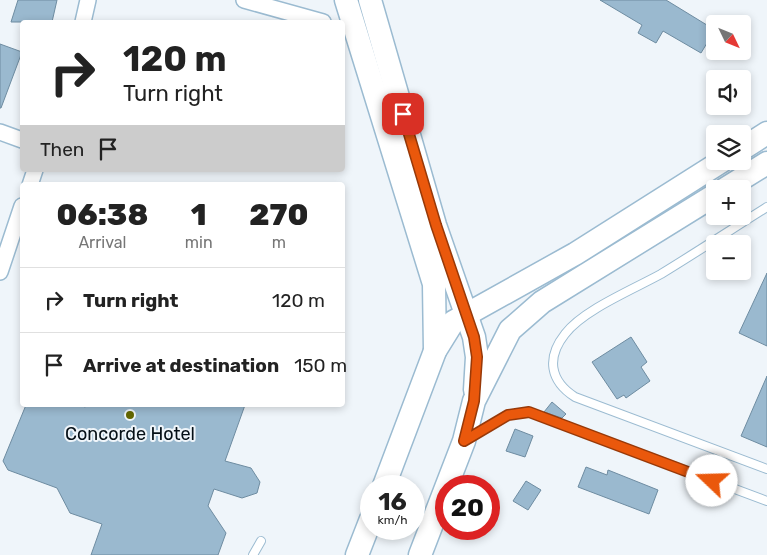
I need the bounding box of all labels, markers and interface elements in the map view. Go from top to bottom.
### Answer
north arrow [706,15,751,60]
map controls [706,15,751,280]
text: 120 m [123,38,226,80]
icon: right [40,40,105,105]
button: sound [706,70,751,115]
text: Turn right [123,80,223,107]
pin [382,93,424,135]
icon: arrive [389,100,417,128]
button: layers [706,125,751,170]
icon: arrive [94,135,122,163]
text: Then [40,138,84,161]
button: + [706,180,751,225]
text: 06:38 [57,197,148,233]
text: 1 [191,197,207,233]
text: 270 [249,197,308,233]
text: Arrival [78,233,126,252]
text: min [185,233,213,252]
text: m [272,233,286,252]
button: − [706,235,751,280]
icon: right [40,286,68,314]
text: Turn right [83,289,178,312]
text: 120 m [272,289,325,312]
icon: arrive [40,351,68,379]
text: Arrive at destination [83,354,279,377]
text: 150 m [294,354,347,377]
marker: Concorde Hotel [124,409,136,421]
place label: Concorde Hotel [65,423,195,445]
position arrow [685,454,737,506]
speed limit sign: 20 [435,475,500,540]
text: 16 [378,487,407,516]
text: km/h [378,513,407,527]

